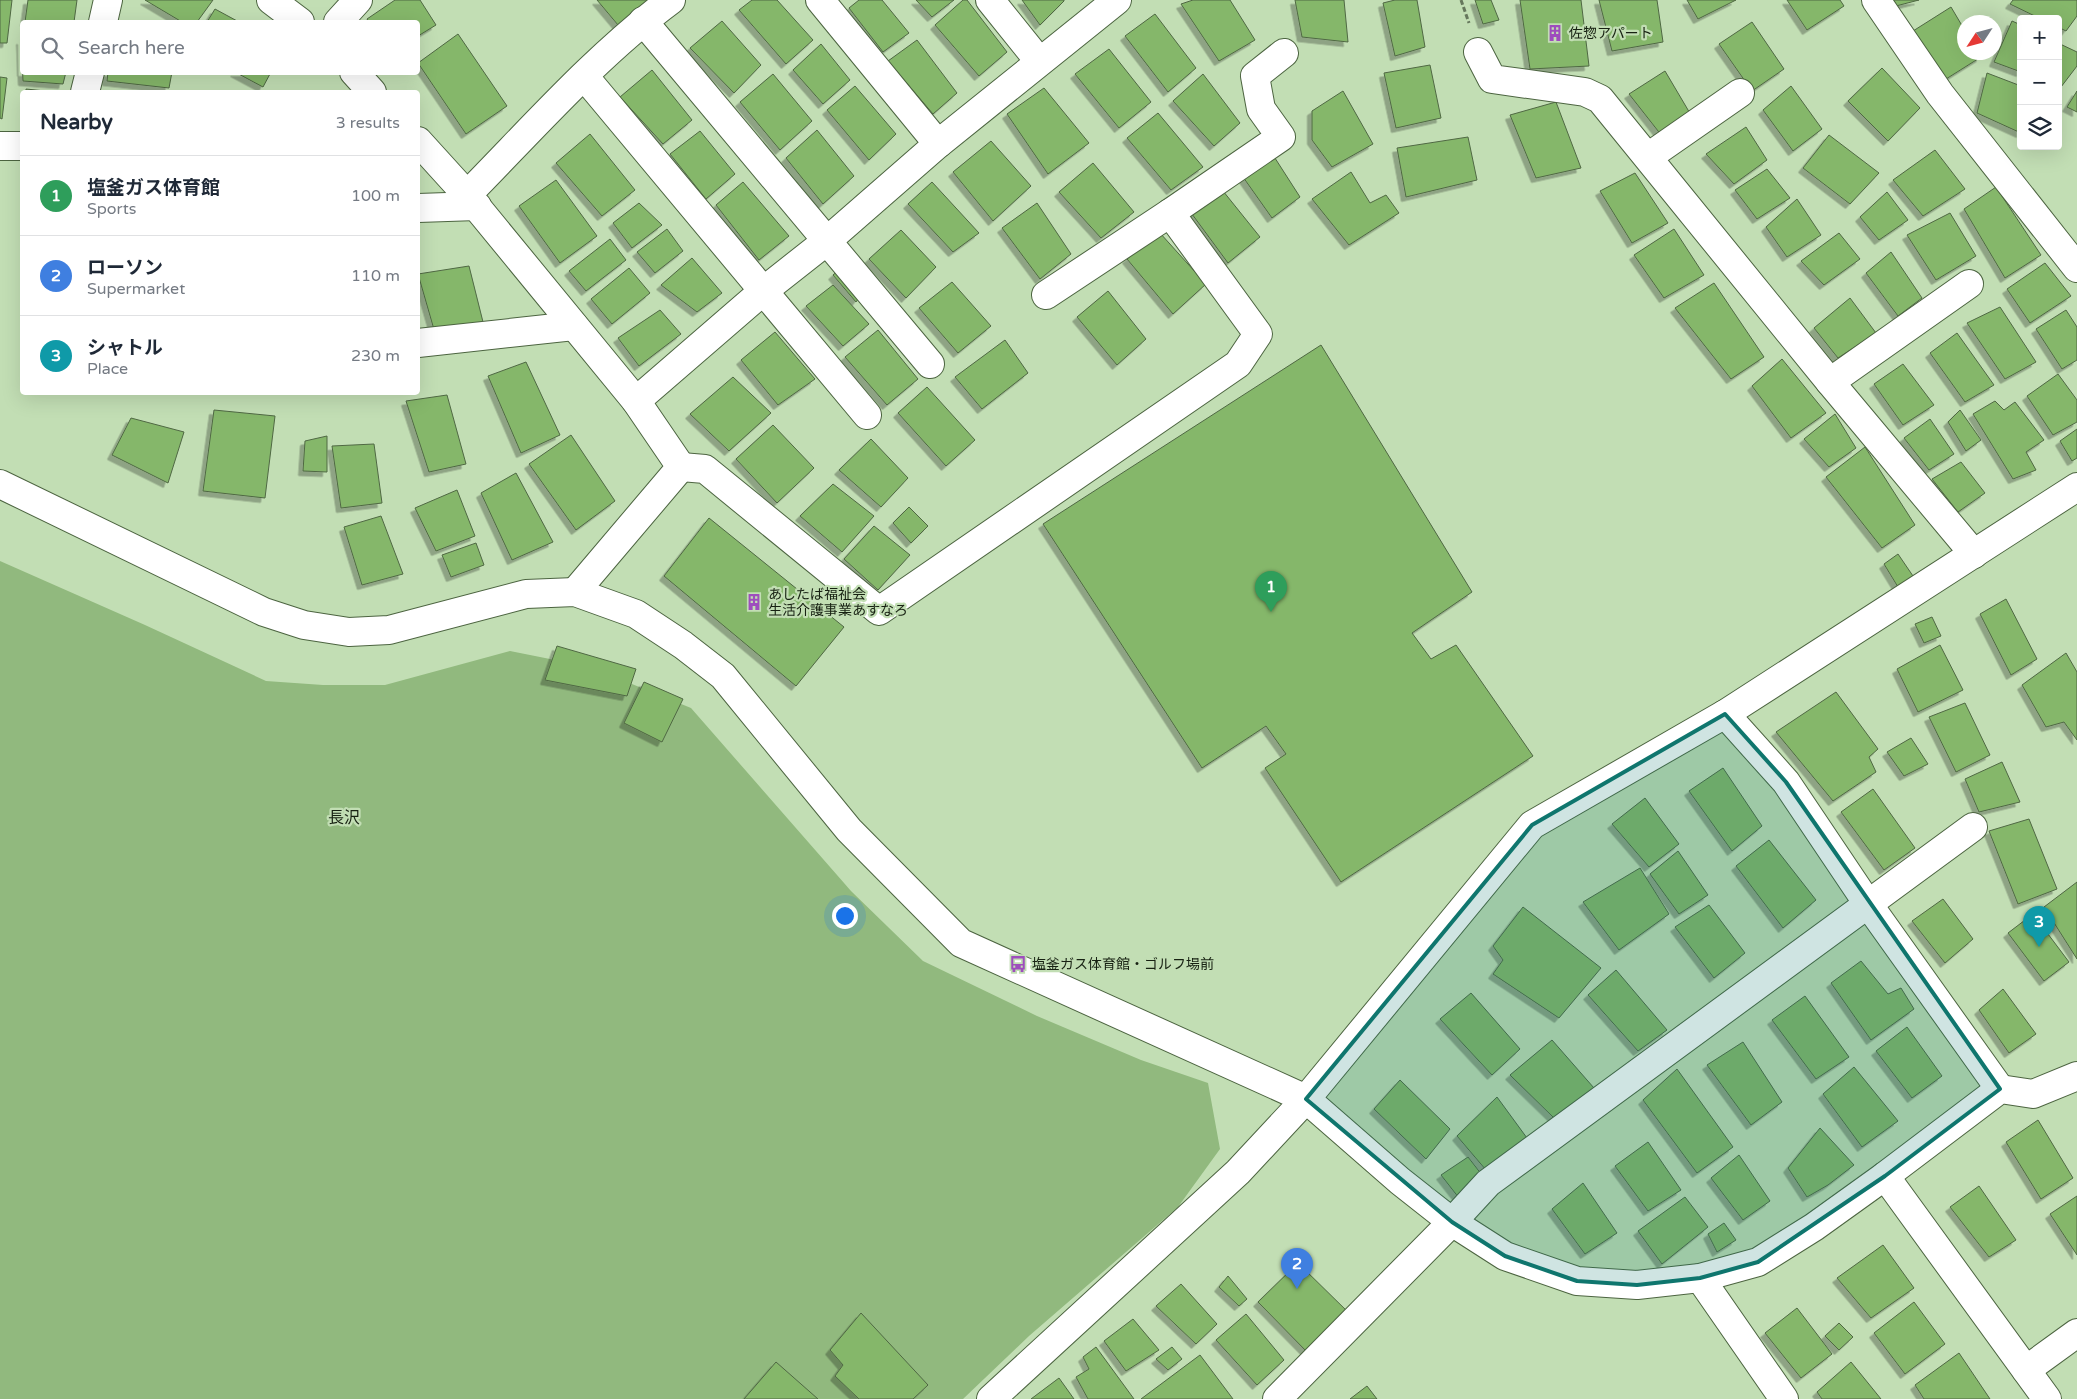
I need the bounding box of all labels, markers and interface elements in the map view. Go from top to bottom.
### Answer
north arrow [1957,15,2002,60]
map controls [2017,15,2062,150]
button: + [2017,15,2062,60]
search box [20,20,420,75]
building icon: 佐惣アパート [1545,23,1565,43]
place label: 佐惣アパート [1569,25,1653,42]
icon: search [38,34,66,62]
text: Search here [78,37,185,59]
button: − [2017,60,2062,105]
button: layers [2017,105,2062,150]
text: Nearby [40,110,113,135]
text: 3 results [336,113,400,133]
text: 塩釜ガス体育館 [87,177,220,199]
text: 1 [51,186,61,206]
text: 100 m [351,186,400,206]
text: Sports [87,199,136,219]
text: ローソン [87,257,163,279]
text: 2 [51,266,61,286]
text: 110 m [351,266,400,286]
text: Supermarket [87,279,185,299]
text: シャトル [87,337,163,359]
text: 3 [51,346,61,366]
text: 230 m [351,346,400,366]
text: Place [87,359,128,379]
pin: 1 [1255,571,1287,612]
place label: あしたば福祉会 生活介護事業あすなろ [768,586,908,619]
building icon: あしたば福祉会 生活介護事業あすなろ [744,592,764,612]
district label: 長沢 [328,808,360,828]
your location [832,903,858,929]
pin: 3 [2023,906,2055,947]
bus stop icon: 塩釜ガス体育館・ゴルフ場前 [1008,954,1028,974]
place label: 塩釜ガス体育館・ゴルフ場前 [1032,956,1214,973]
pin: 2 [1281,1248,1313,1289]

